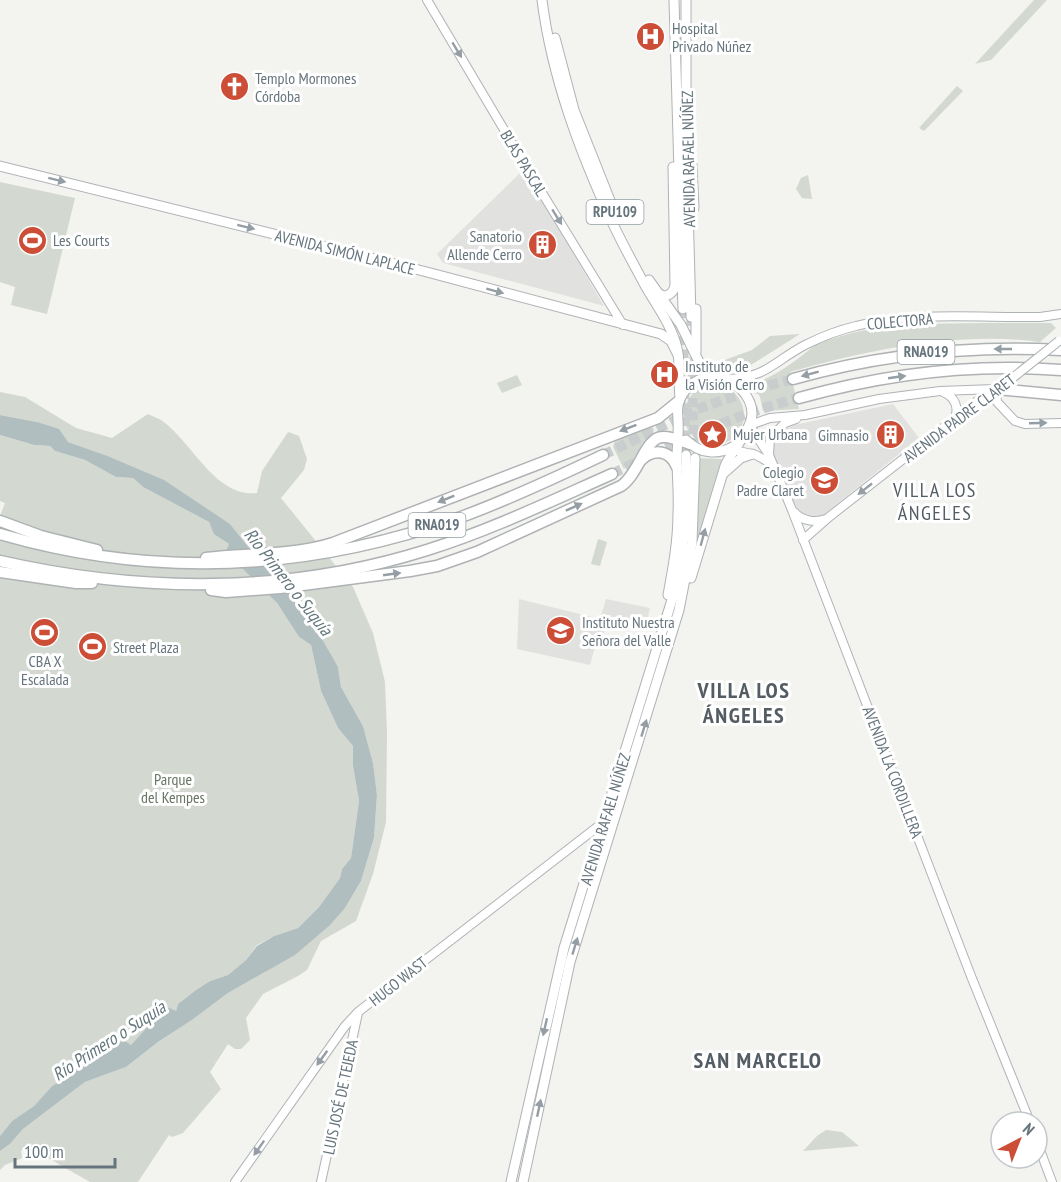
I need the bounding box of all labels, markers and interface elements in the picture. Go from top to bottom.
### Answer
place label: Hospital Privado Núñez [672,18,752,56]
hospital icon: Hospital Privado Núñez [635,21,667,53]
one-way arrow [451,42,462,58]
place label: Templo Mormones Córdoba [255,68,356,106]
church icon: Templo Mormones Córdoba [218,71,250,103]
street label: AVENIDA RAFAEL NÚÑEZ [677,90,699,228]
street label: BLAS PASCAL [496,126,552,200]
one-way arrow [48,175,66,185]
road number: RPU109 [586,200,644,224]
one-way arrow [552,209,563,225]
one-way arrow [237,223,255,233]
sports icon: Les Courts [16,224,48,256]
street label: AVENIDA SIMÓN LAPLACE [273,225,417,279]
place label: Sanatorio Allende Cerro [447,226,522,264]
building icon: Sanatorio Allende Cerro [527,229,559,261]
place label: Les Courts [53,230,110,250]
one-way arrow [486,286,504,296]
street label: COLECTORA [866,308,934,334]
road number: RNA019 [898,340,954,364]
one-way arrow [993,344,1012,354]
place label: Instituto de la Visión Cerro [685,356,764,394]
hospital icon: Instituto de la Visión Cerro [648,359,680,391]
street label: AVENIDA PADRE CLARET [899,369,1019,467]
one-way arrow [801,370,819,379]
one-way arrow [887,372,906,381]
place icon: Mujer Urbana [696,418,728,450]
building icon: Gimnasio [874,419,906,451]
one-way arrow [1028,419,1047,428]
one-way arrow [619,424,637,433]
place label: Mujer Urbana [733,424,807,444]
place label: Gimnasio [818,425,869,445]
place label: Colegio Padre Claret [737,462,805,500]
school or university icon: Colegio Padre Claret [809,465,841,497]
district label: VILLA LOS ÁNGELES [892,477,977,526]
one-way arrow [858,483,873,495]
one-way arrow [437,494,455,504]
one-way arrow [566,502,584,512]
road number: RNA019 [408,513,466,537]
water label: Río Primero o Suquía [239,523,338,641]
one-way arrow [699,528,709,546]
one-way arrow [383,569,402,578]
place label: Instituto Nuestra Señora del Valle [582,612,675,650]
school or university icon: Instituto Nuestra Señora del Valle [545,615,577,647]
sports icon: CBA X Escalada [29,617,61,649]
sports icon: Street Plaza [76,631,108,663]
place label: Street Plaza [113,637,179,657]
place label: CBA X Escalada [21,651,69,689]
district label: VILLA LOS ÁNGELES [697,676,790,729]
street label: AVENIDA LA CORDILLERA [859,703,928,841]
one-way arrow [640,719,649,737]
street label: AVENIDA RAFAEL NÚÑEZ [575,751,635,887]
park label: Parque del Kempes [141,769,205,807]
one-way arrow [571,937,580,955]
street label: HUGO WAST [365,952,431,1010]
water label: Río Primero o Suquía [48,995,170,1086]
one-way arrow [540,1018,550,1036]
street label: LUIS JOSÉ DE TEJEDA [318,1037,362,1156]
district label: SAN MARCELO [694,1046,822,1074]
one-way arrow [316,1050,328,1066]
one-way arrow [535,1098,544,1117]
north arrow [989,1110,1049,1170]
text: N [1019,1119,1039,1139]
scale bar [15,1131,116,1169]
one-way arrow [253,1139,265,1155]
text: 100 m [24,1140,64,1163]

